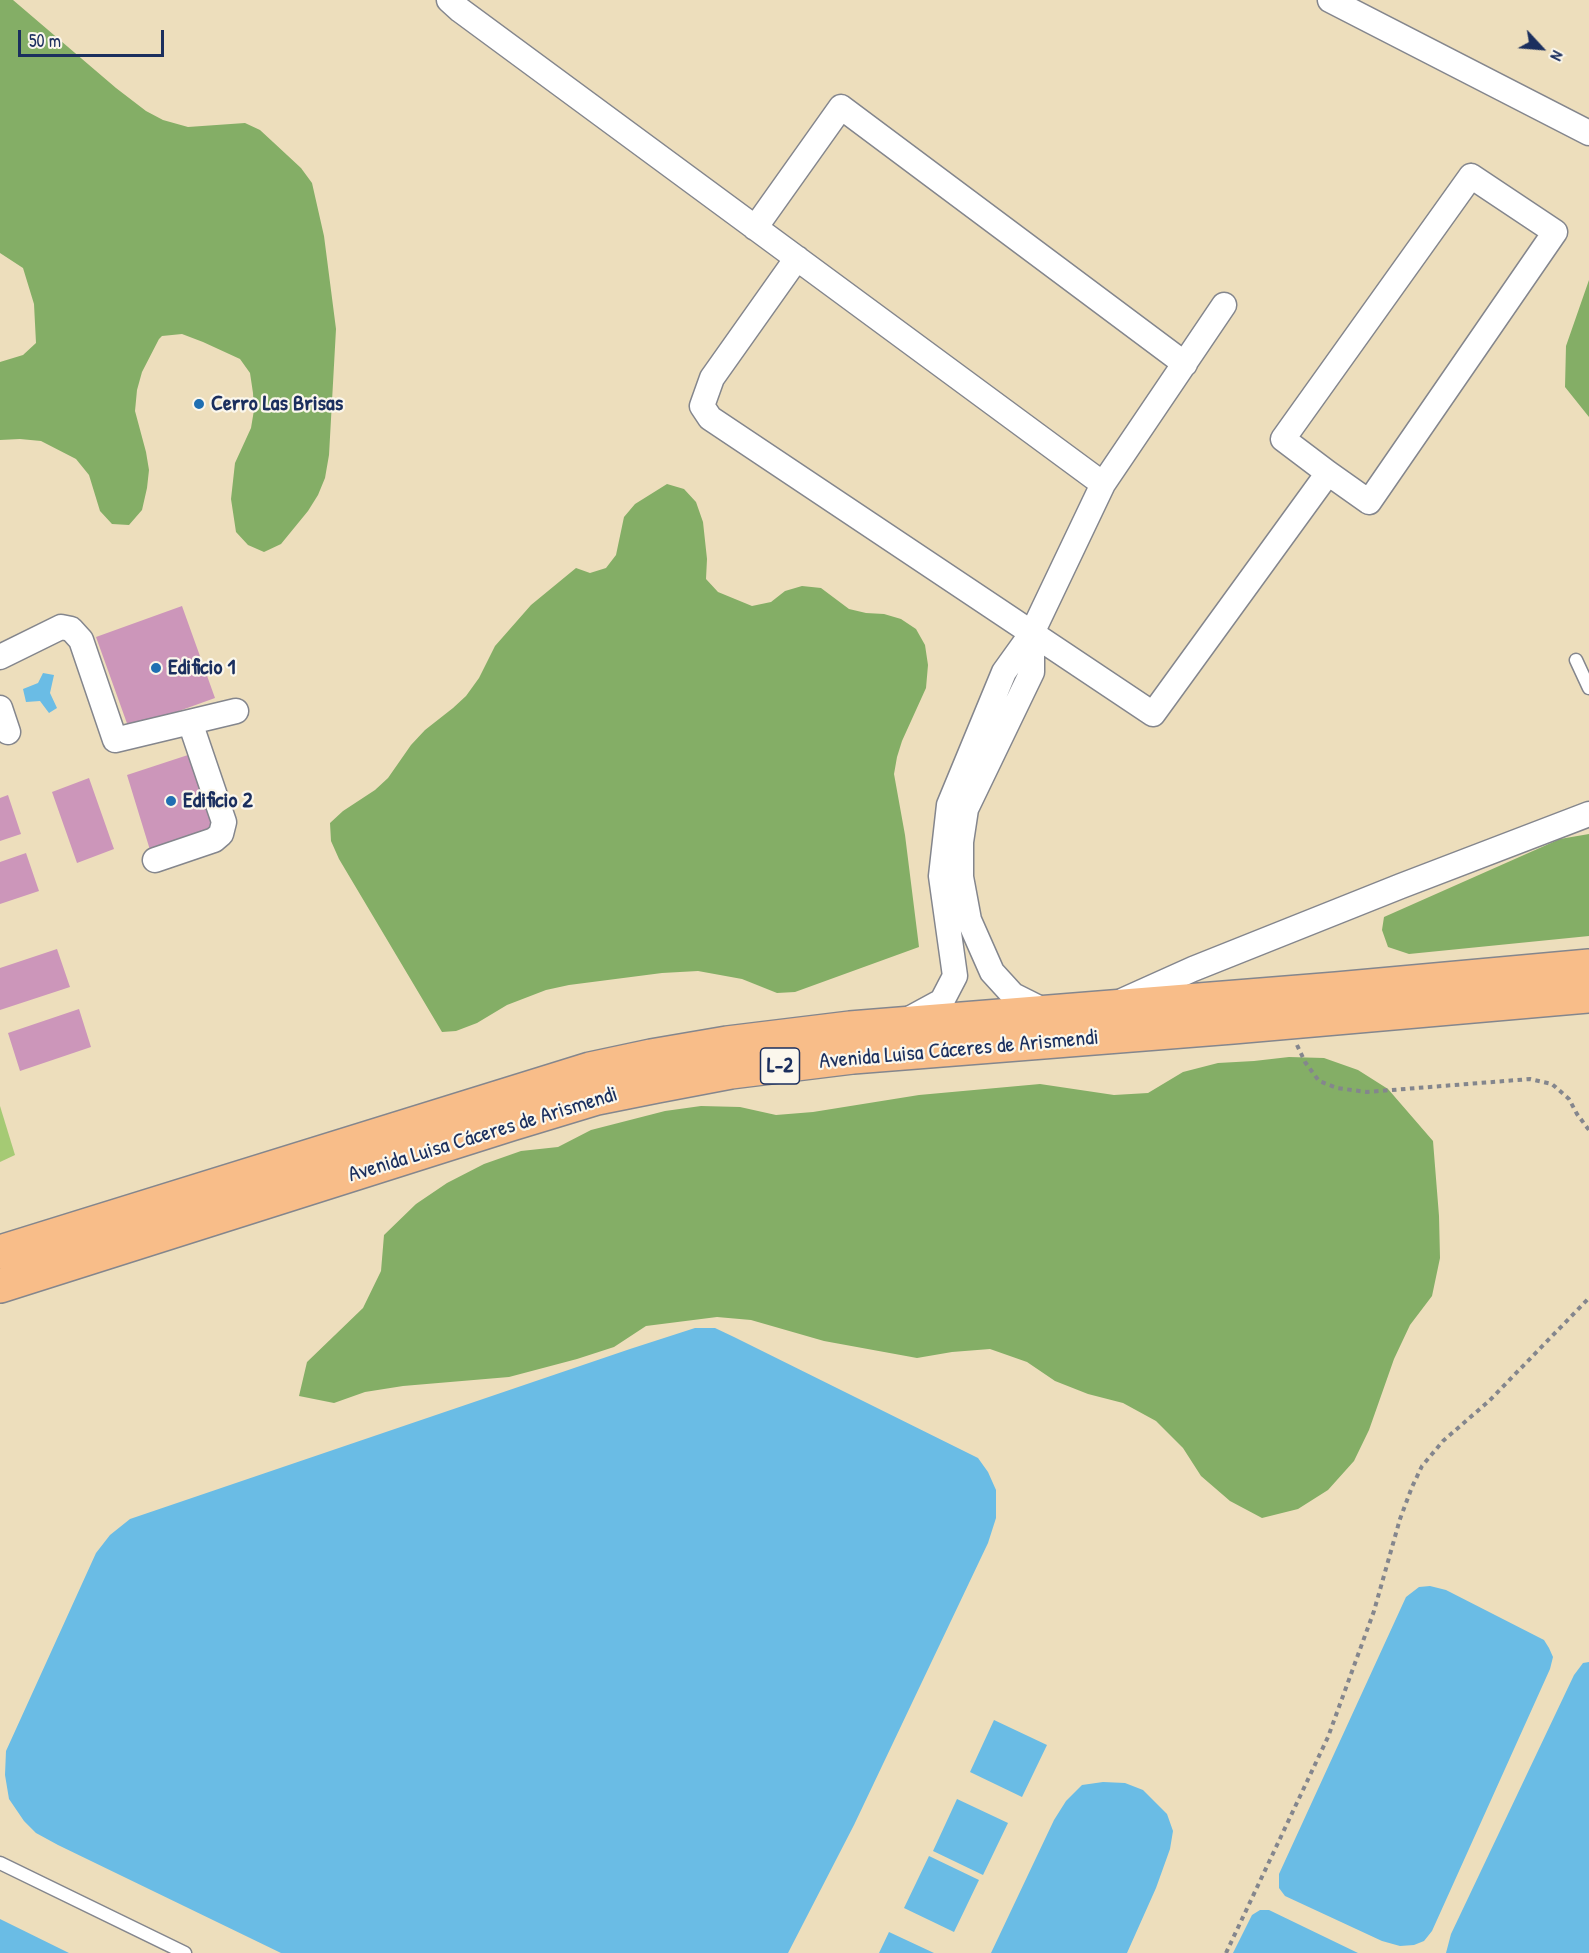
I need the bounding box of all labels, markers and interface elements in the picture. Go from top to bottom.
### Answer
scale bar [21,18,166,56]
north arrow [1511,18,1571,78]
text: 50 m [29,28,61,53]
text: N [1545,47,1569,65]
place label: Cerro Las Brisas [211,391,343,417]
marker: Cerro Las Brisas [192,397,206,411]
place label: Edificio 1 [168,655,235,681]
marker: Edificio 1 [149,661,163,675]
place label: Edificio 2 [183,788,253,814]
marker: Edificio 2 [164,794,178,808]
street label: Avenida Luisa Cáceres de Arismendi [818,1025,1100,1075]
road number: L-2 [760,1048,800,1084]
street label: Avenida Luisa Cáceres de Arismendi [345,1081,621,1189]

